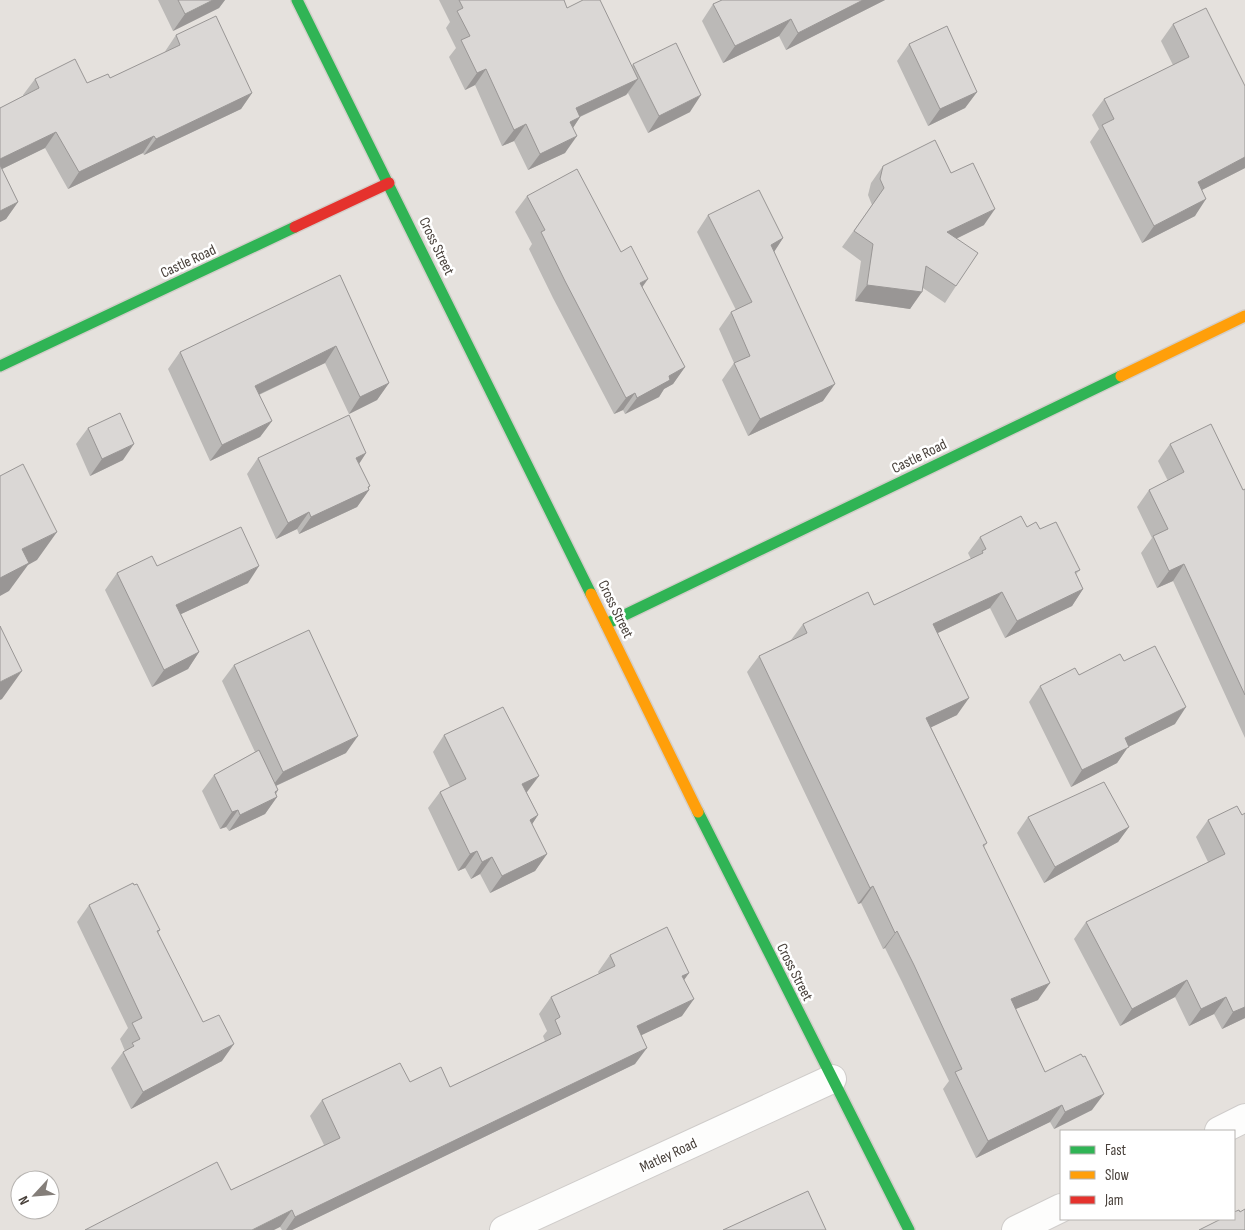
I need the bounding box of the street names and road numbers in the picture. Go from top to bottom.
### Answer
street label: Cross Street [414,214,459,279]
street label: Castle Road [157,240,219,283]
street label: Castle Road [889,435,950,478]
street label: Cross Street [593,577,638,642]
street label: Cross Street [772,940,817,1005]
street label: Matley Road [636,1134,700,1177]

